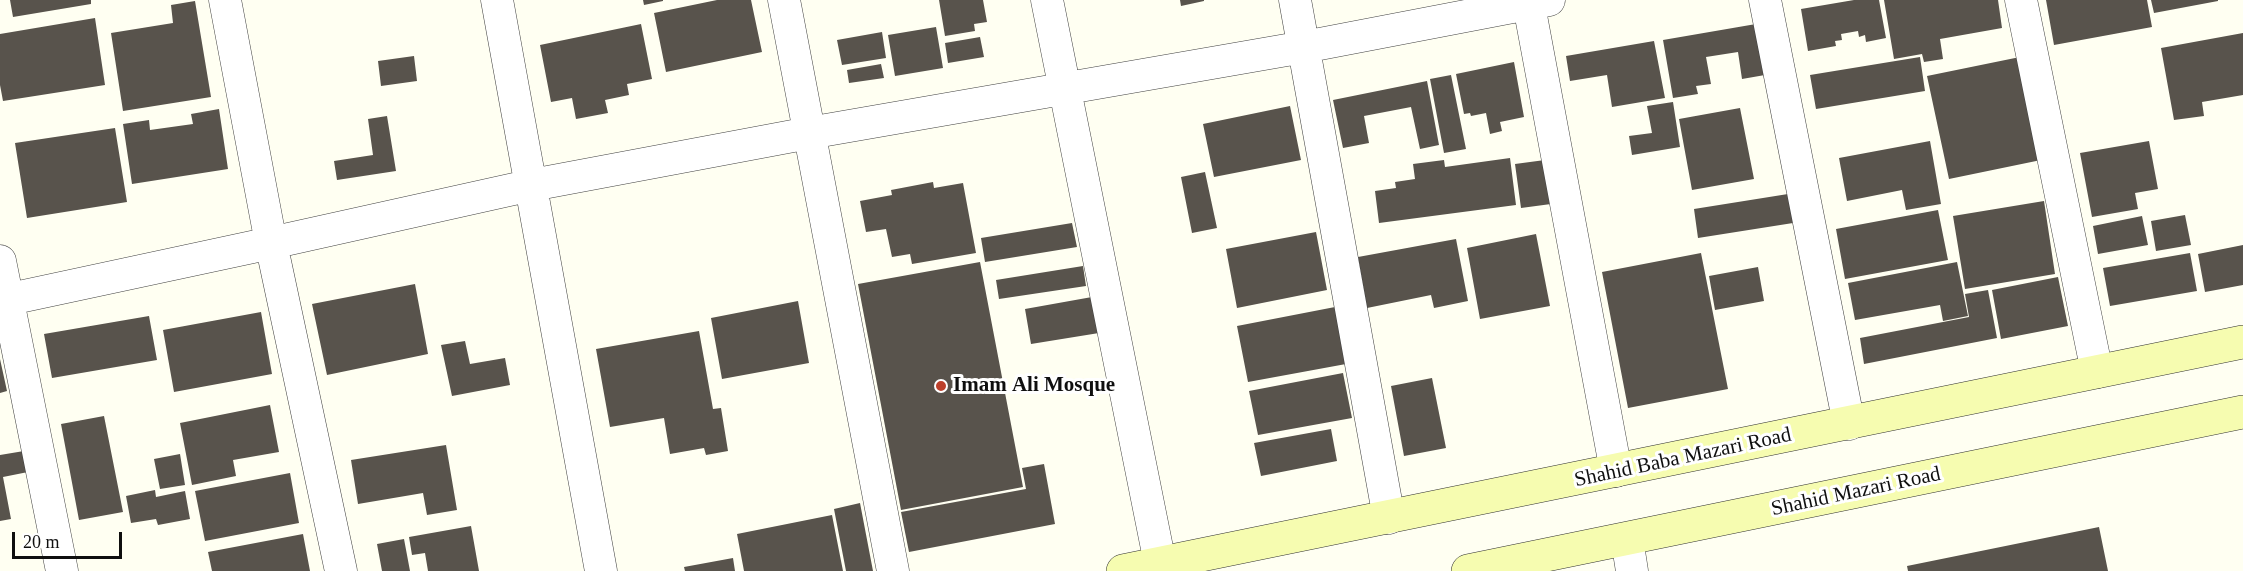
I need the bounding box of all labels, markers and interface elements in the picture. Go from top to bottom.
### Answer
place label: Imam Ali Mosque [953,373,1115,399]
marker: Imam Ali Mosque [934,379,948,393]
street label: Shahid Baba Mazari Road [1572,423,1794,493]
street label: Shahid Mazari Road [1769,462,1943,522]
scale bar [15,520,124,558]
text: 20 m [23,532,60,552]

